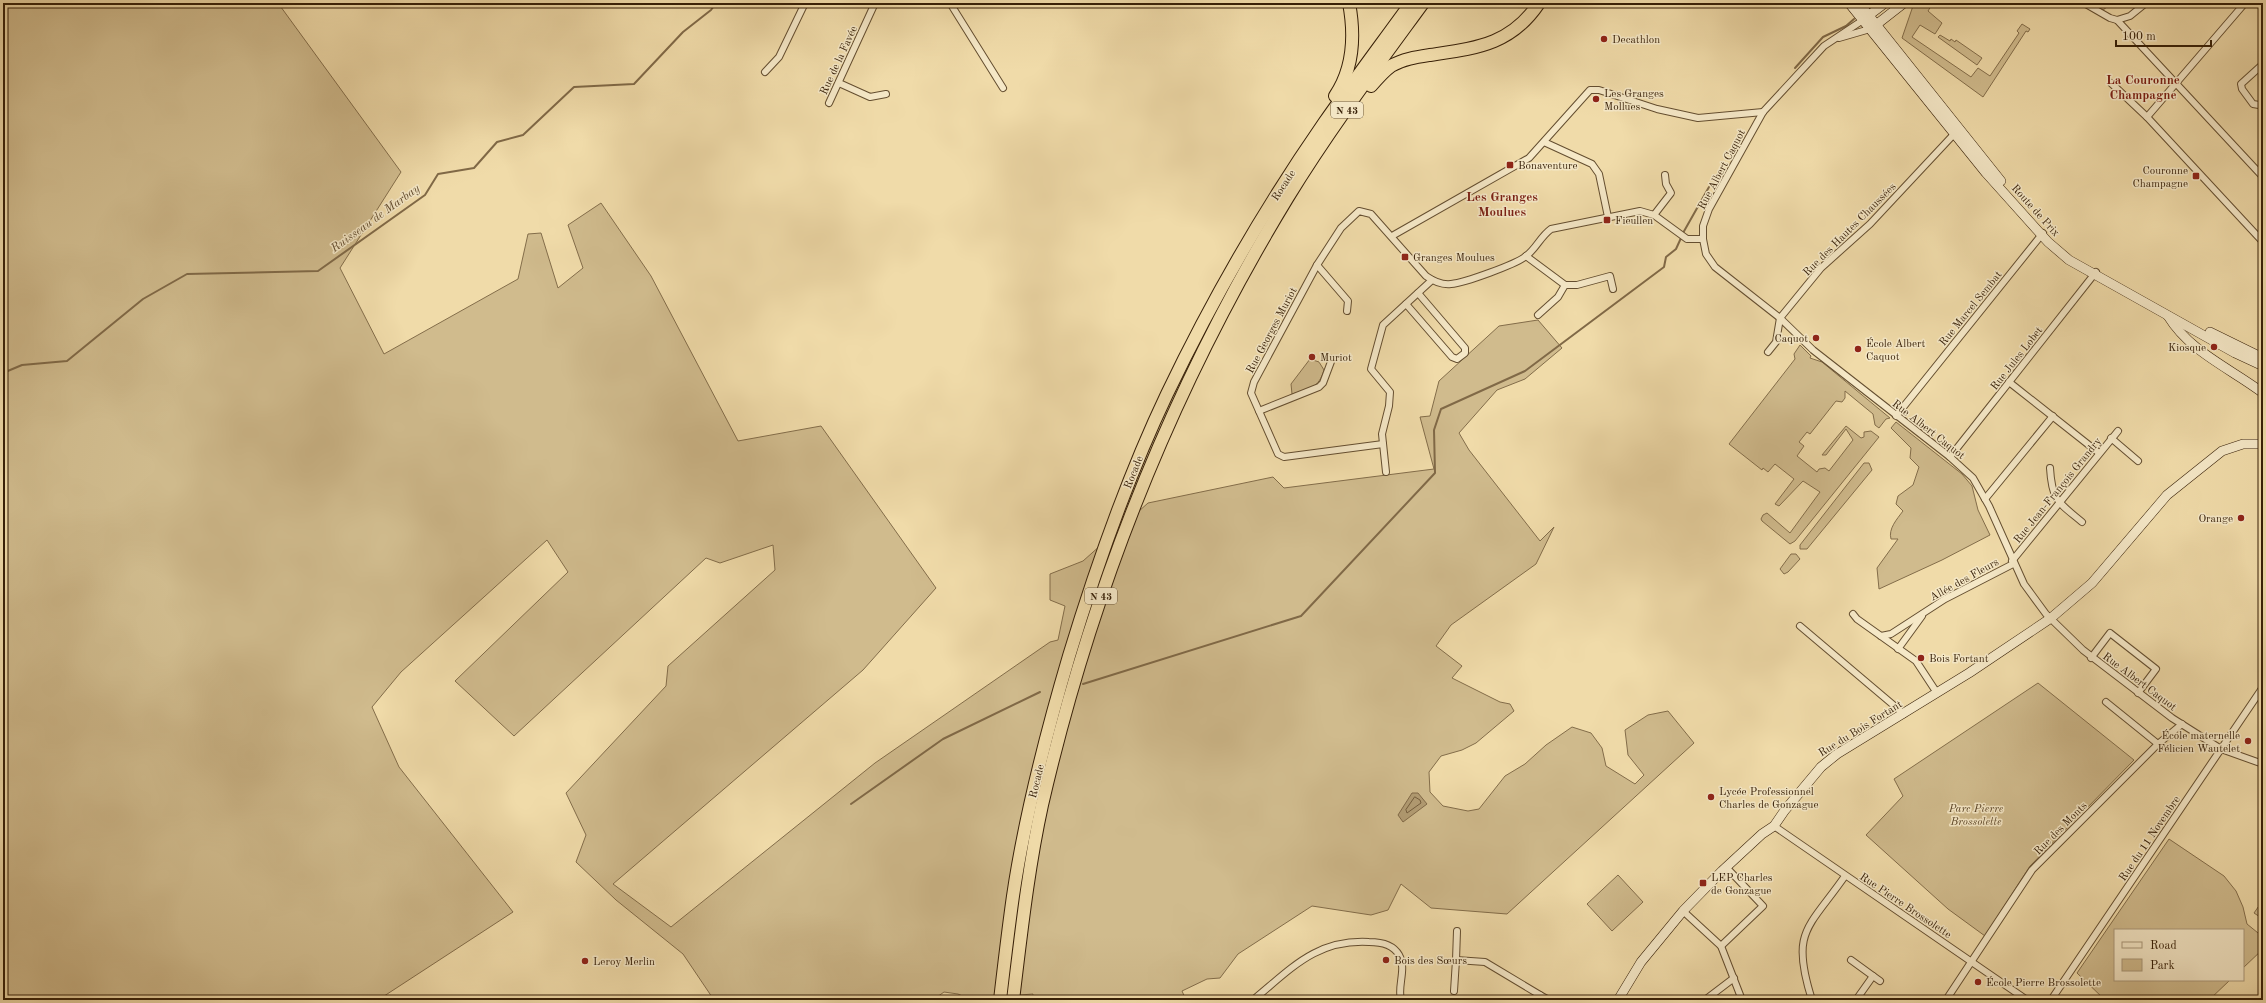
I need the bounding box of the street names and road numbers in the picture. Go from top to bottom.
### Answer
street label: Rue de la Favée [819,25,860,97]
road number: N 43 [1331,102,1363,118]
street label: Rue Albert Caquot [1697,128,1748,212]
street label: Rocade [1270,168,1298,203]
street label: Rue des Hautes Chaussées [1801,181,1899,279]
street label: Route de Prix [2009,183,2061,239]
street label: Rue Marcel Sembat [1938,269,2005,348]
street label: Rue Georges Muriot [1245,286,1300,375]
street label: Rue Jules Lobet [1989,325,2045,393]
street label: Rue Albert Caquot [1890,398,1967,462]
street label: Rue Jean-François Grandry [2012,436,2104,546]
street label: Rocade [1123,455,1146,491]
street label: Allée des Fleurs [1928,557,2001,604]
road number: N 43 [1085,588,1117,604]
street label: Rue Albert Caquot [2100,651,2178,713]
street label: Rue du Bois Fortant [1817,699,1905,759]
street label: Rocade [1028,763,1047,799]
street label: Rue du 11 Novembre [2118,794,2183,883]
street label: Rue des Monts [2032,800,2090,858]
street label: Rue Pierre Brossolette [1857,872,1953,941]

